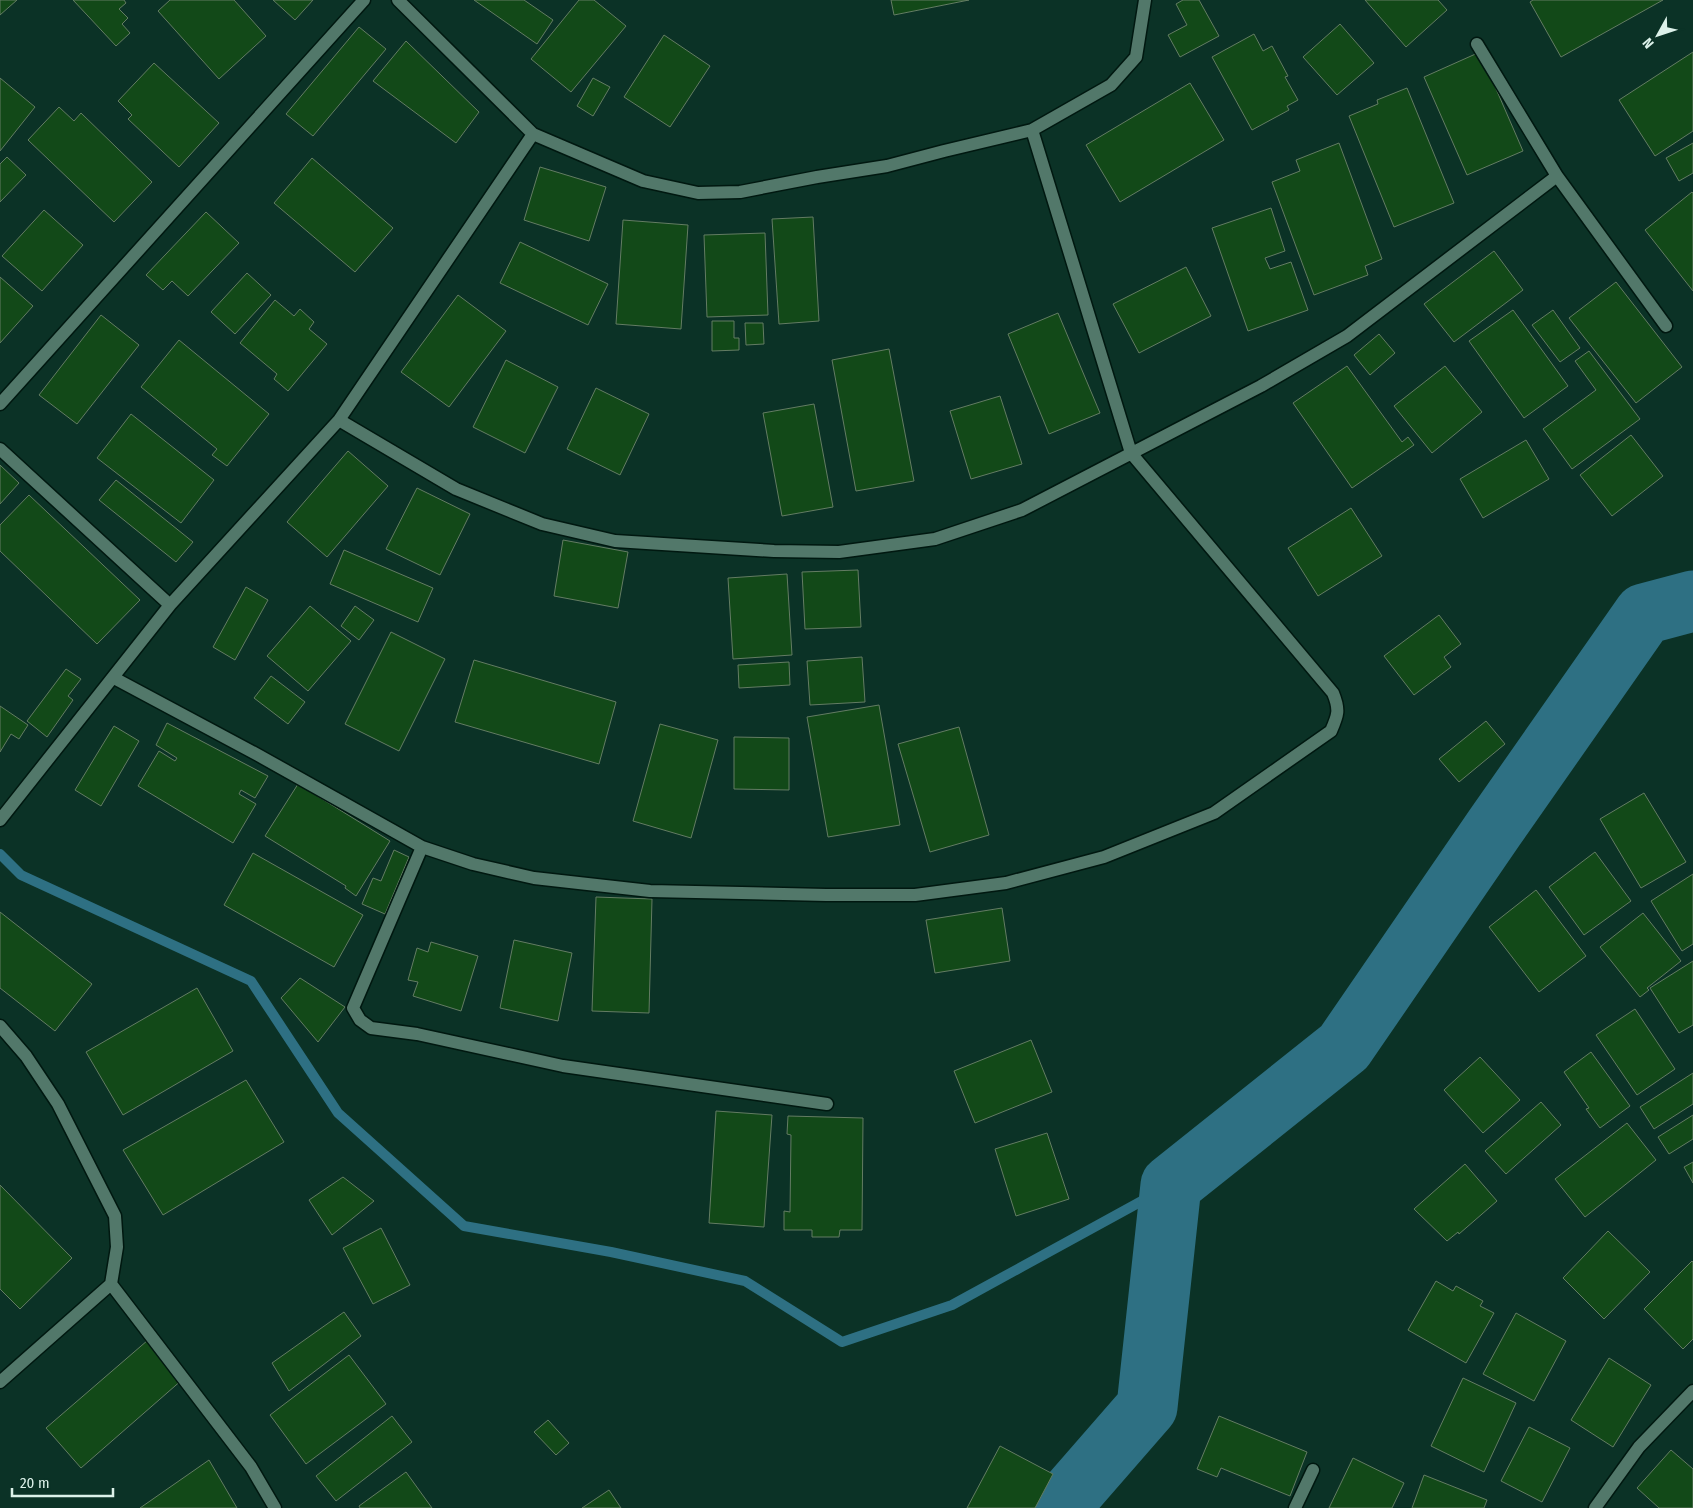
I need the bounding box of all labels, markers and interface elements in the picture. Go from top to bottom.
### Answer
north arrow [1633,10,1683,60]
text: N [1639,34,1658,52]
scale bar [12,1466,114,1498]
text: 20 m [20,1474,50,1492]

